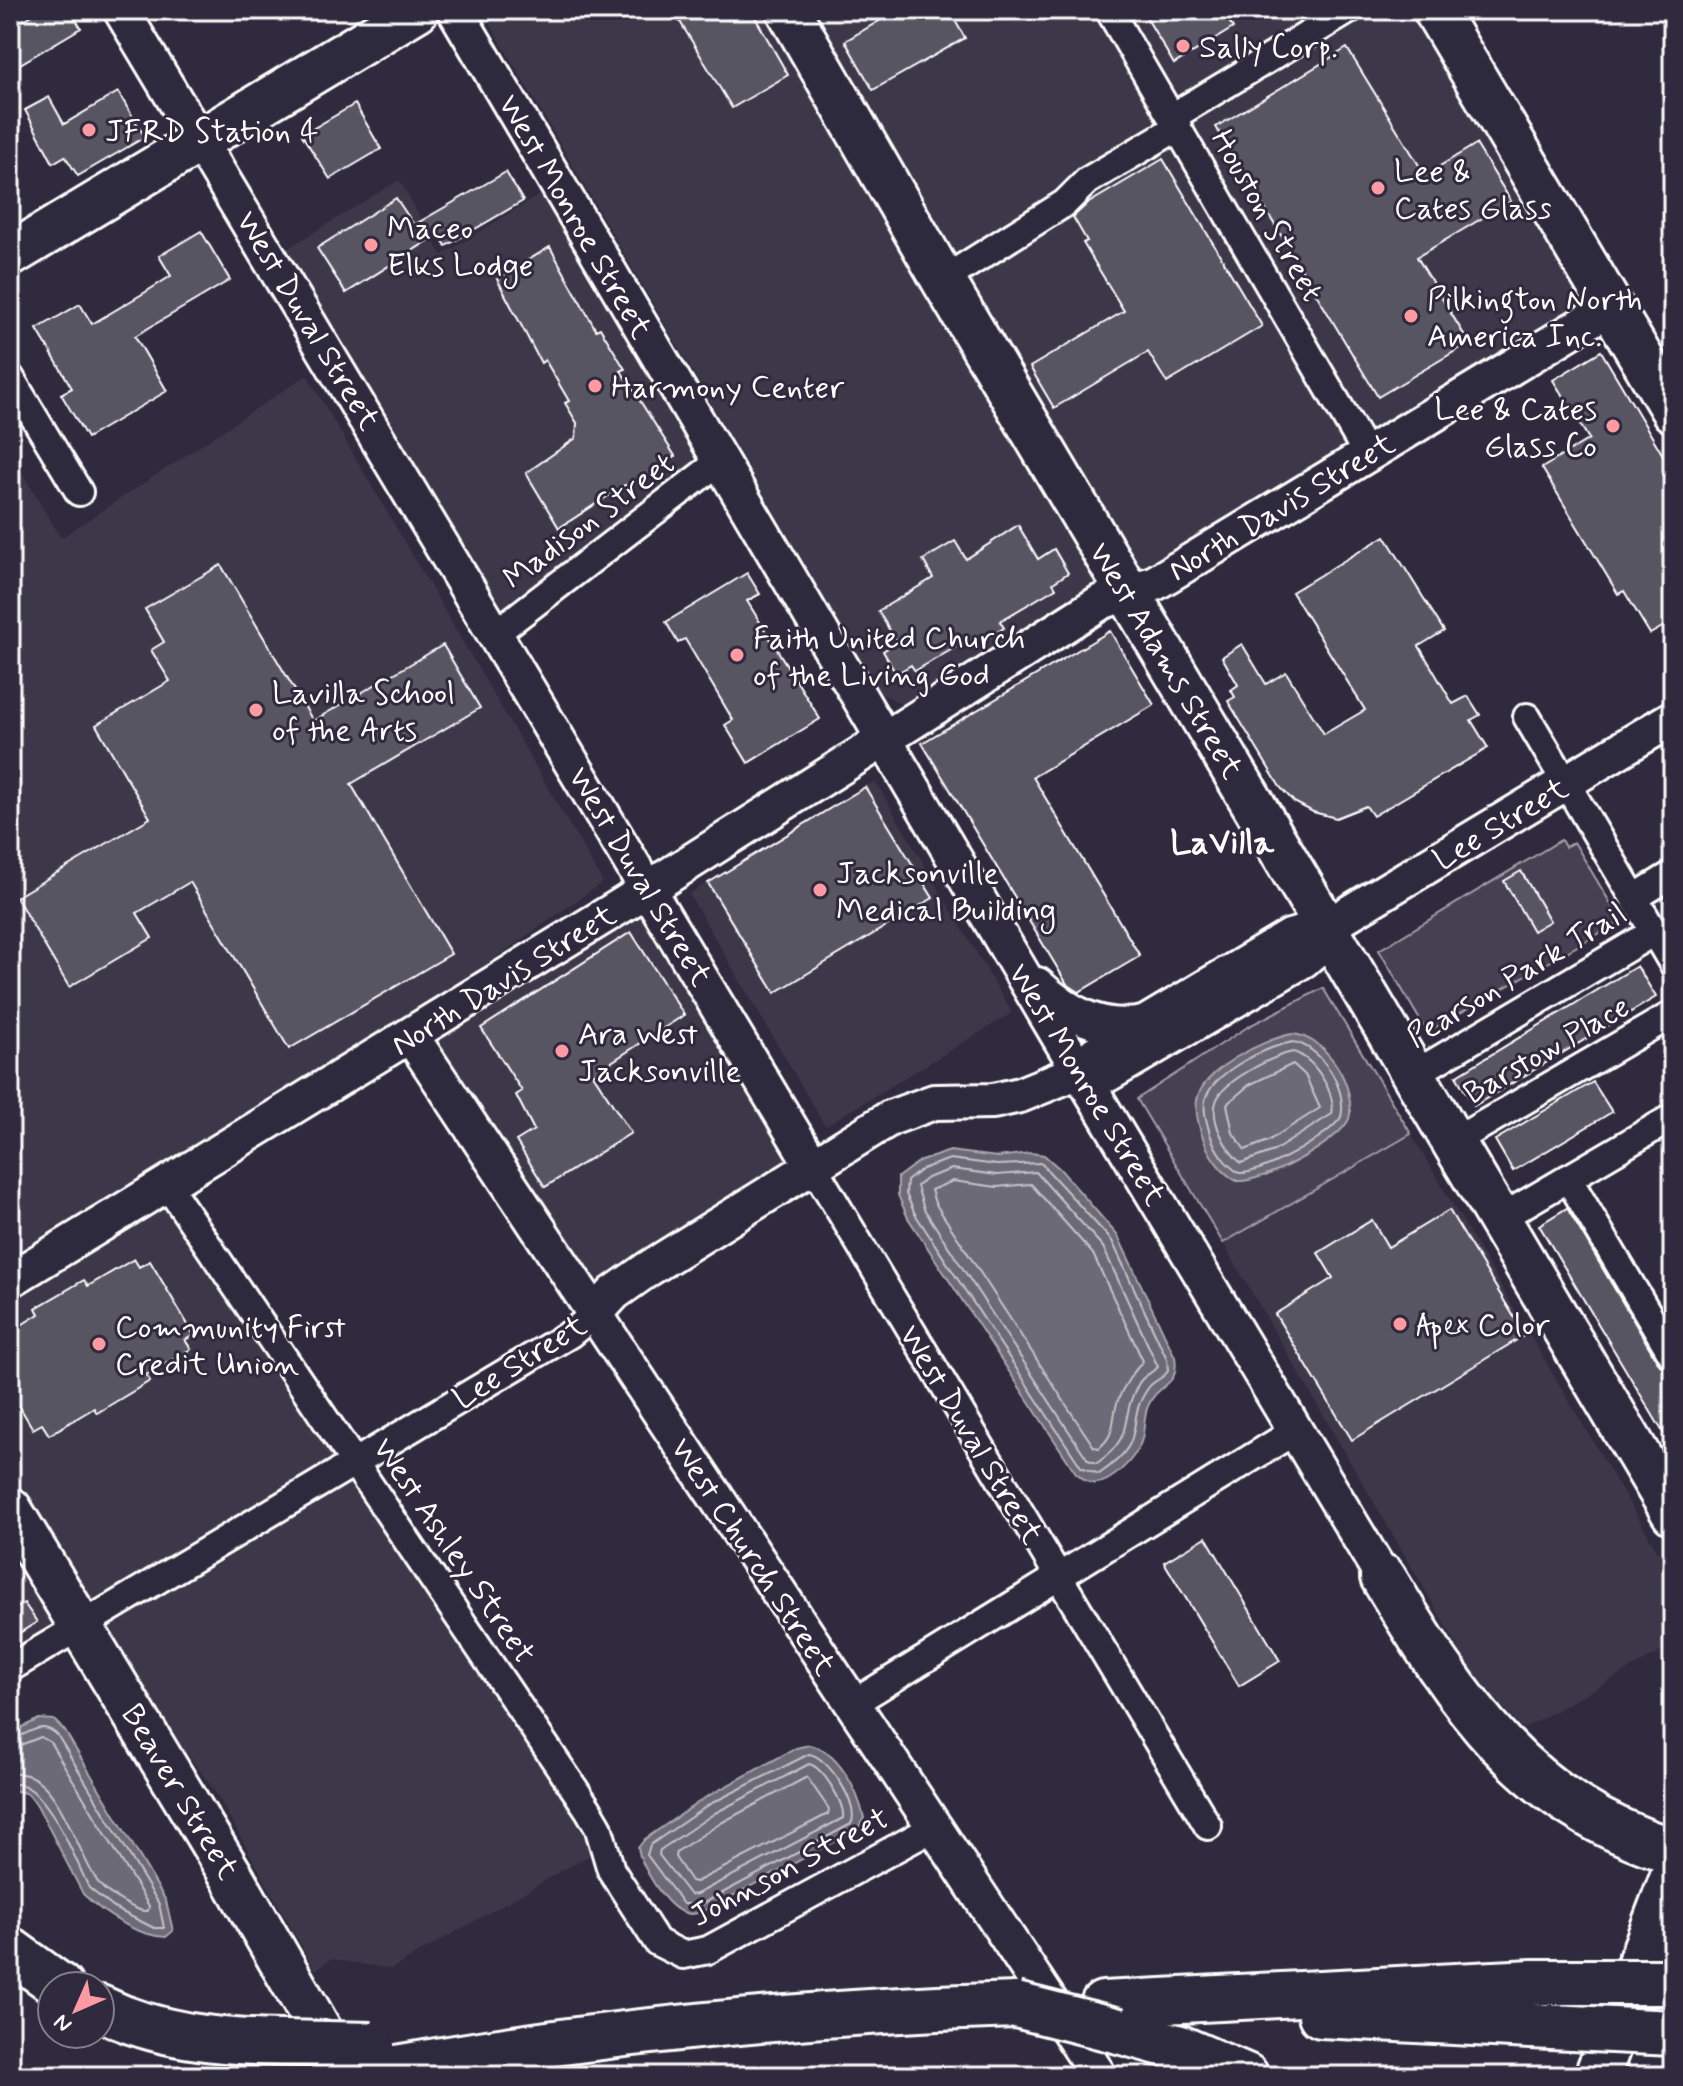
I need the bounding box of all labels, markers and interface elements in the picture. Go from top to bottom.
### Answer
place label: Sally Corp. [1199,27,1338,69]
marker: Sally Corp. [1174,37,1192,55]
street label: West Monroe Street [487,87,661,347]
place label: JFRD Station 4 [105,111,319,153]
marker: JFRD Station 4 [80,121,98,139]
street label: Houston Street [1200,122,1332,310]
place label: Lee & Cates Glass [1394,151,1552,230]
marker: Lee & Cates Glass [1369,179,1387,197]
street label: West Duval Street [225,204,389,439]
place label: Maceo Elks Lodge [387,208,533,289]
marker: Maceo Elks Lodge [362,236,380,254]
place label: Pilkington North America Inc. [1427,279,1642,358]
marker: Pilkington North America Inc. [1402,307,1420,325]
place label: Harmony Center [611,367,844,409]
marker: Harmony Center [586,377,604,395]
place label: Lee & Cates Glass Co [1435,389,1597,468]
marker: Lee & Cates Glass Co [1604,417,1622,435]
street label: North Davis Street [1161,423,1403,592]
street label: Madison Street [495,443,684,600]
street label: West Adams Street [1078,535,1253,787]
place label: Faith United Church of the Living God [753,618,1026,697]
marker: Faith United Church of the Living God [728,646,746,664]
place label: Lavilla School of the Arts [272,673,455,752]
marker: Lavilla School of the Arts [247,701,265,719]
street label: West Duval Street [557,760,721,995]
street label: Lee Street [1426,768,1576,881]
district label: LaVilla [1170,821,1275,866]
place label: Jacksonville Medical Building [836,853,1056,934]
marker: Jacksonville Medical Building [811,881,829,899]
street label: Pearson Park Trail [1399,893,1635,1058]
street label: North Davis Street [384,895,624,1067]
street label: West Monroe Street [997,956,1175,1214]
street label: Barstow Place [1456,986,1638,1115]
place label: Ara West Jacksonville [578,1014,741,1093]
marker: Ara West Jacksonville [553,1042,571,1060]
street label: Lee Street [445,1305,595,1420]
place label: Apex Color [1416,1305,1550,1350]
place label: Community First Credit Union [115,1307,346,1386]
marker: Apex Color [1391,1315,1409,1333]
street label: West Duval Street [888,1318,1052,1553]
marker: Community First Credit Union [90,1335,108,1353]
street label: West Ashley Street [362,1430,545,1672]
street label: West Church Street [660,1430,845,1684]
street label: Beaver Street [110,1697,248,1888]
street label: Johnson Street [684,1798,896,1938]
north arrow [36,1970,116,2050]
text: N [48,2008,78,2038]

